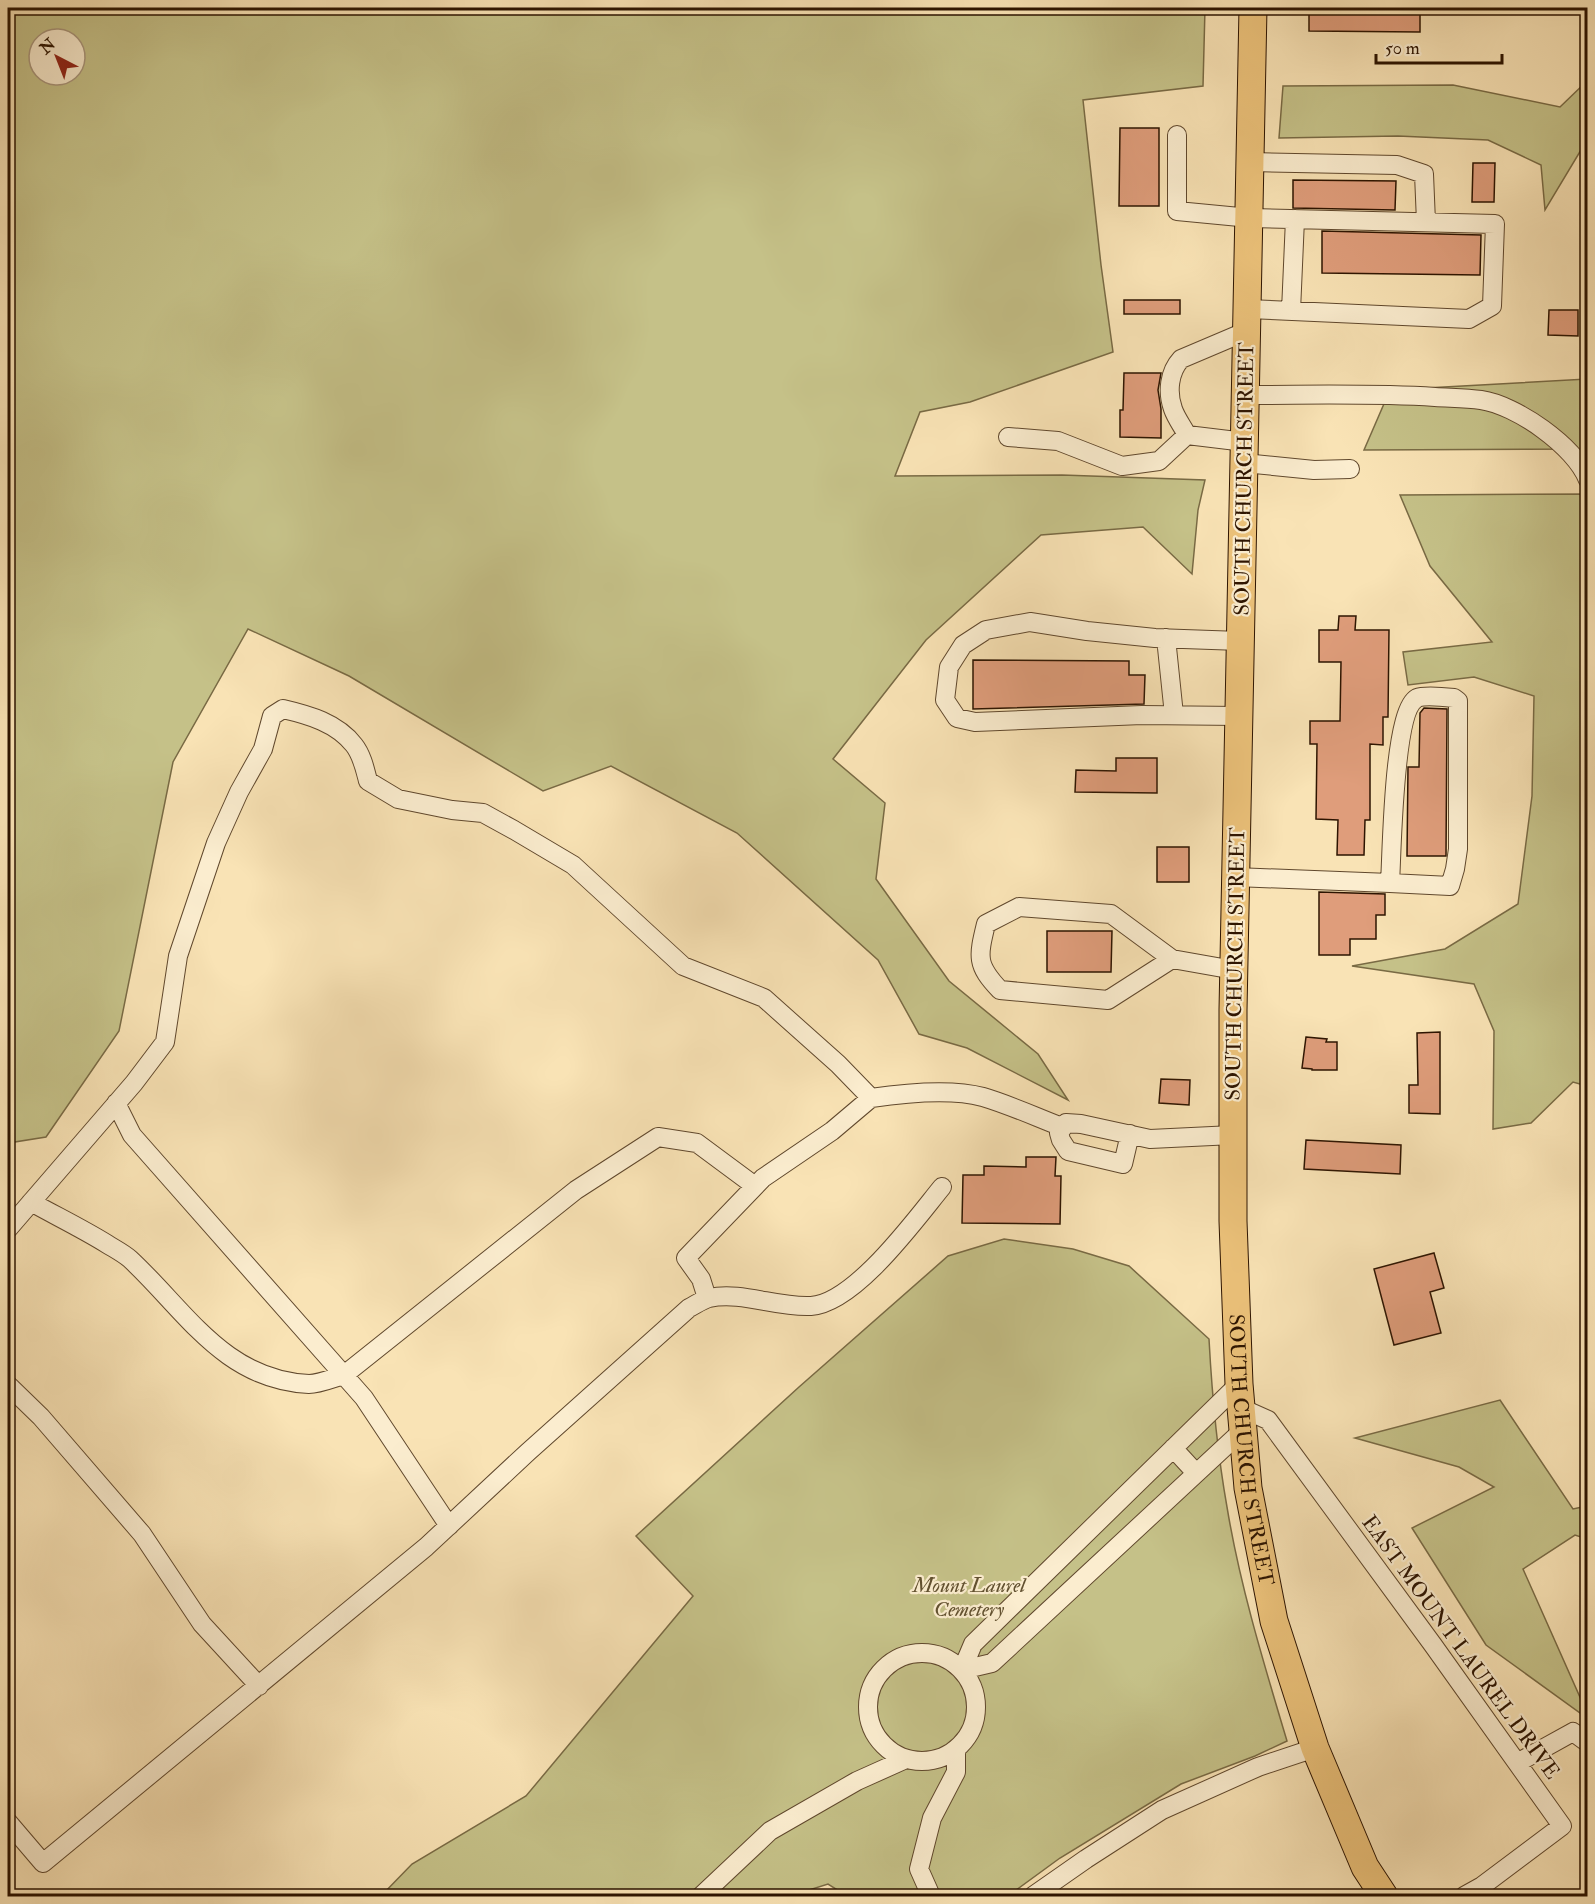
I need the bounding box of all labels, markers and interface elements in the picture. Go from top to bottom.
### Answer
north arrow [27,27,87,87]
scale bar [1376,27,1502,65]
text: N [35,34,60,59]
text: 50 m [1385,37,1420,60]
street label: SOUTH CHURCH STREET [1229,342,1260,616]
street label: SOUTH CHURCH STREET [1220,827,1251,1101]
street label: SOUTH CHURCH STREET [1222,1313,1280,1588]
street label: EAST MOUNT LAUREL DRIVE [1356,1510,1566,1785]
park label: Mount Laurel Cemetery [911,1572,1027,1623]

